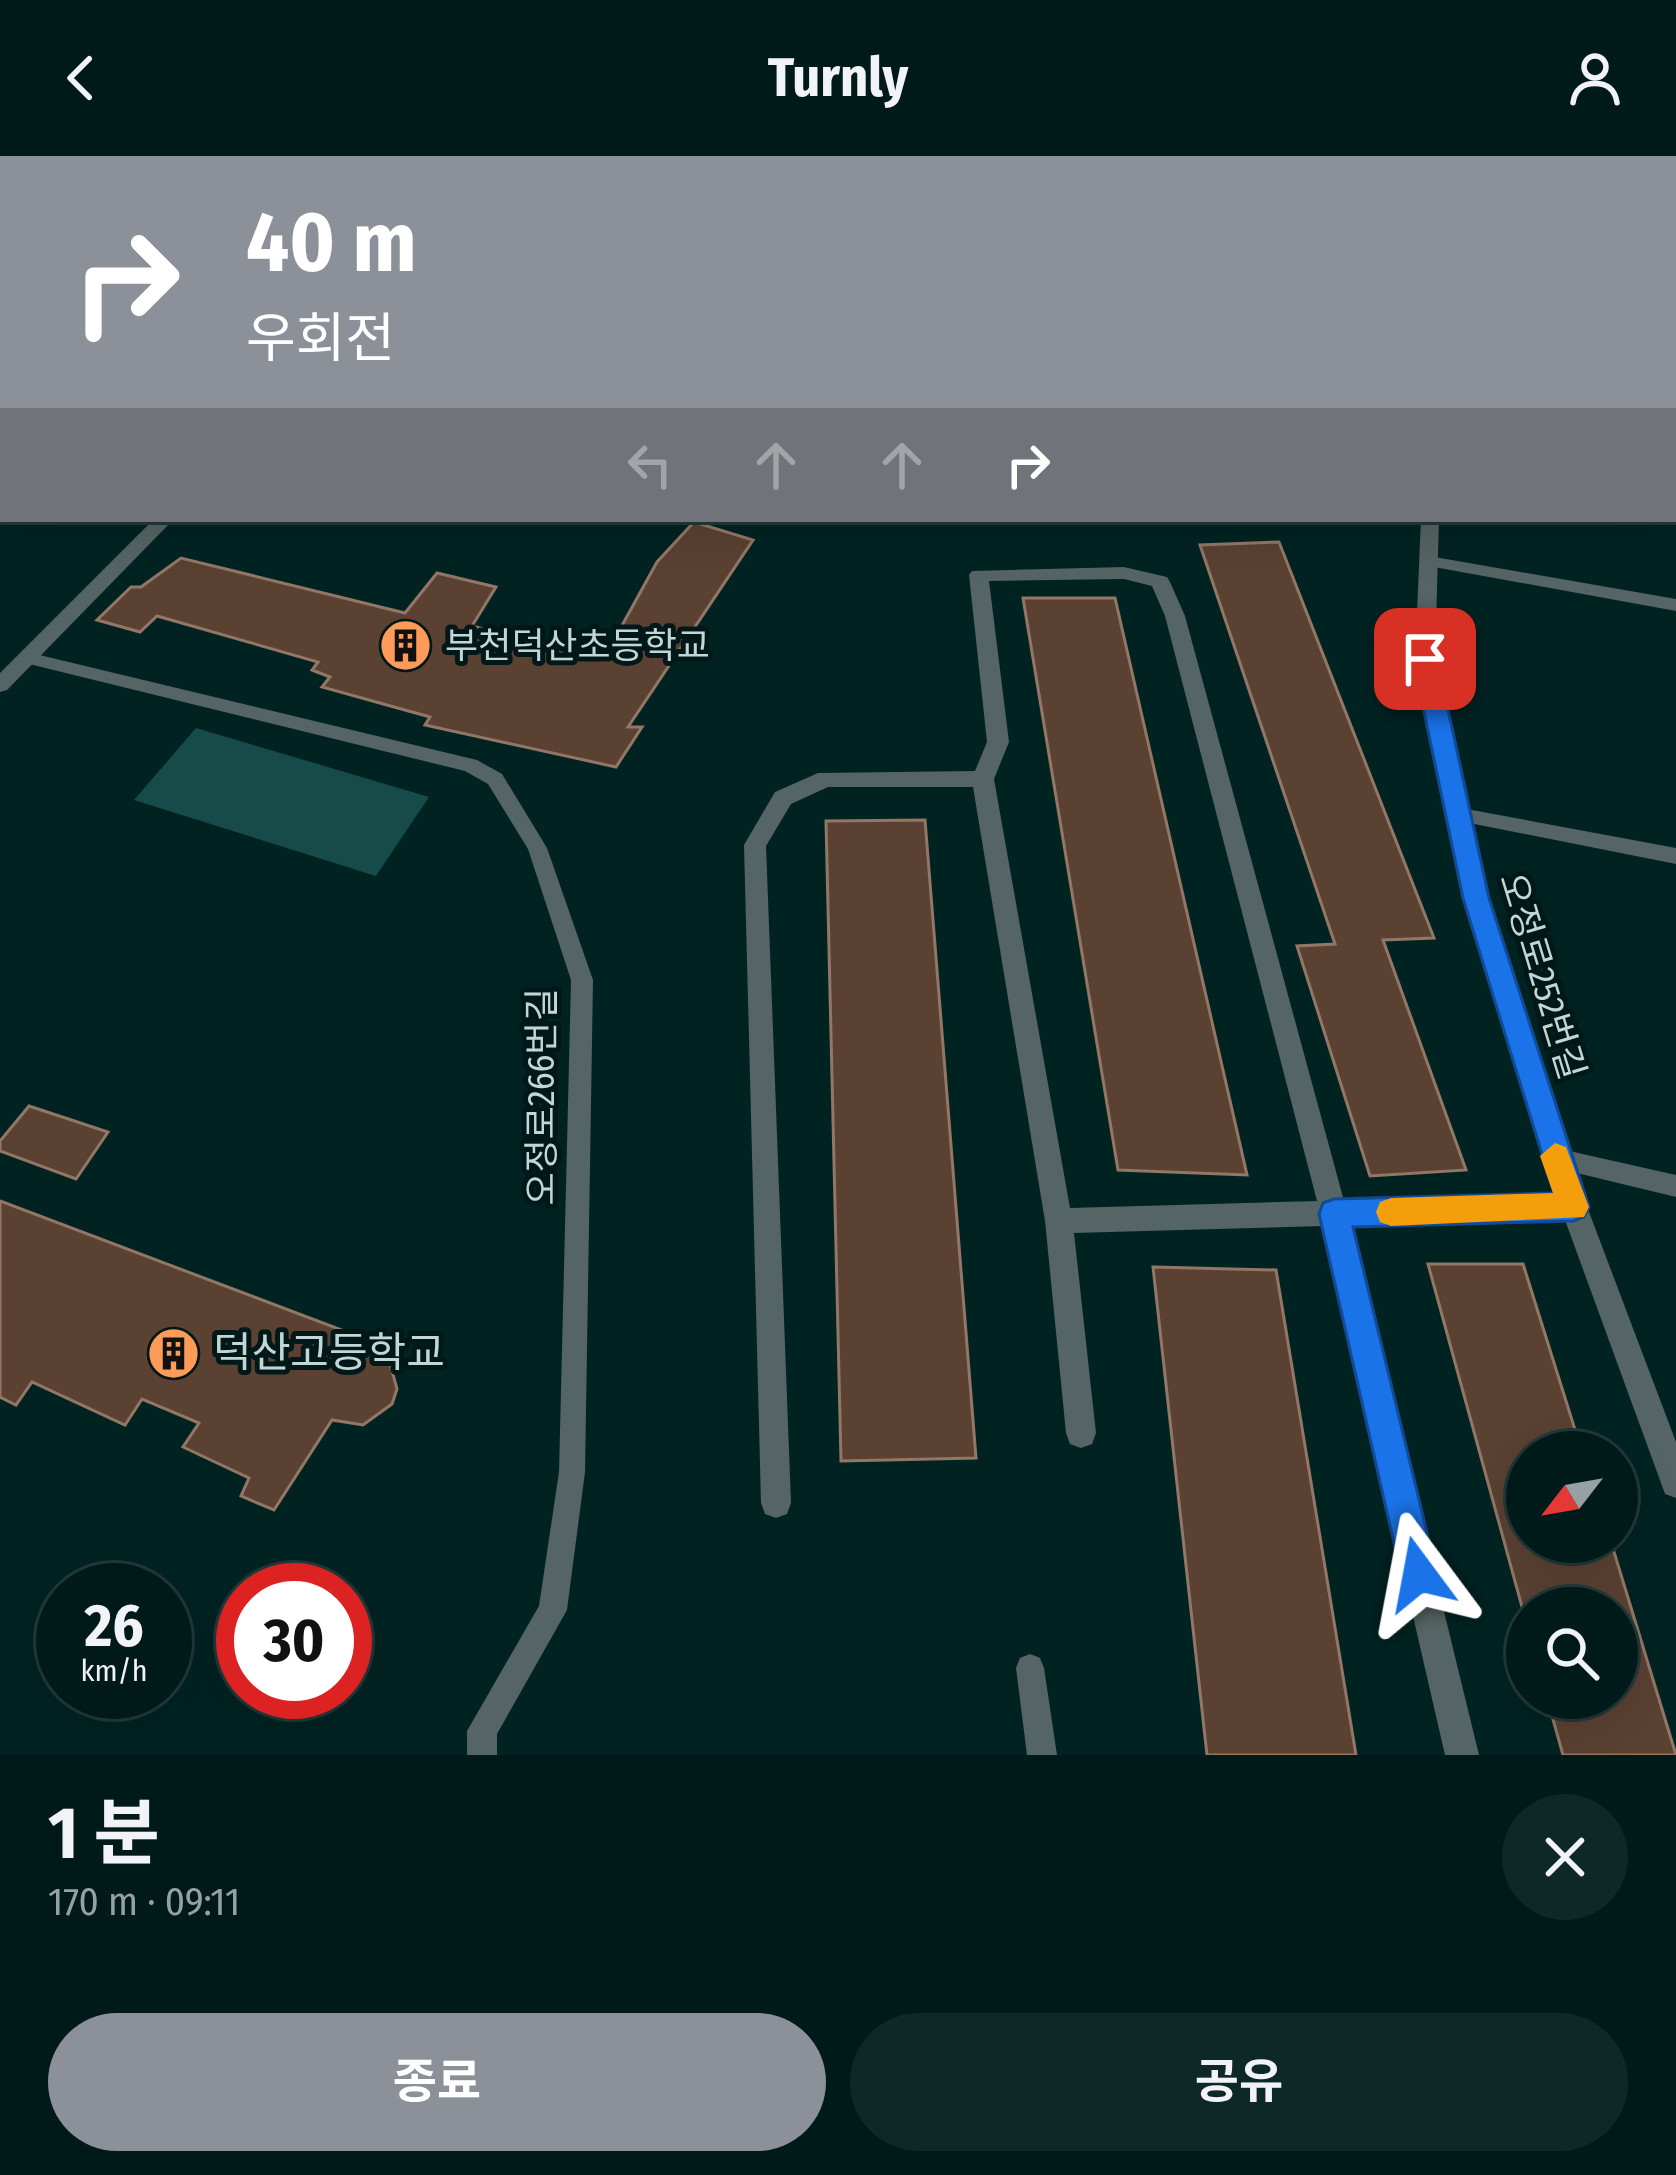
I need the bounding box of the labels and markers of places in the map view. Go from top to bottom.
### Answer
pin [1374,608,1476,710]
building icon: 부천덕산초등학교 [378,618,434,674]
place label: 부천덕산초등학교 [445,624,710,668]
building icon: 덕산고등학교 [146,1325,202,1381]
place label: 덕산고등학교 [213,1328,445,1378]

